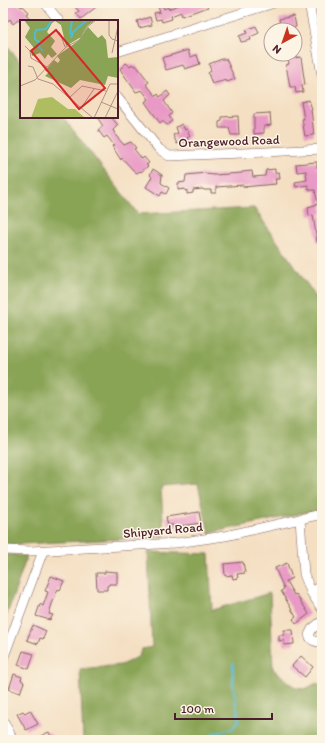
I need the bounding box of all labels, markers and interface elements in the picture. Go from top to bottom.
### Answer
inset map [20,20,118,118]
north arrow [263,22,303,62]
text: N [270,42,284,57]
street label: Orangewood Road [178,132,280,150]
street label: Shipyard Road [123,519,203,541]
scale bar [175,695,272,721]
text: 100 m [181,702,214,716]

